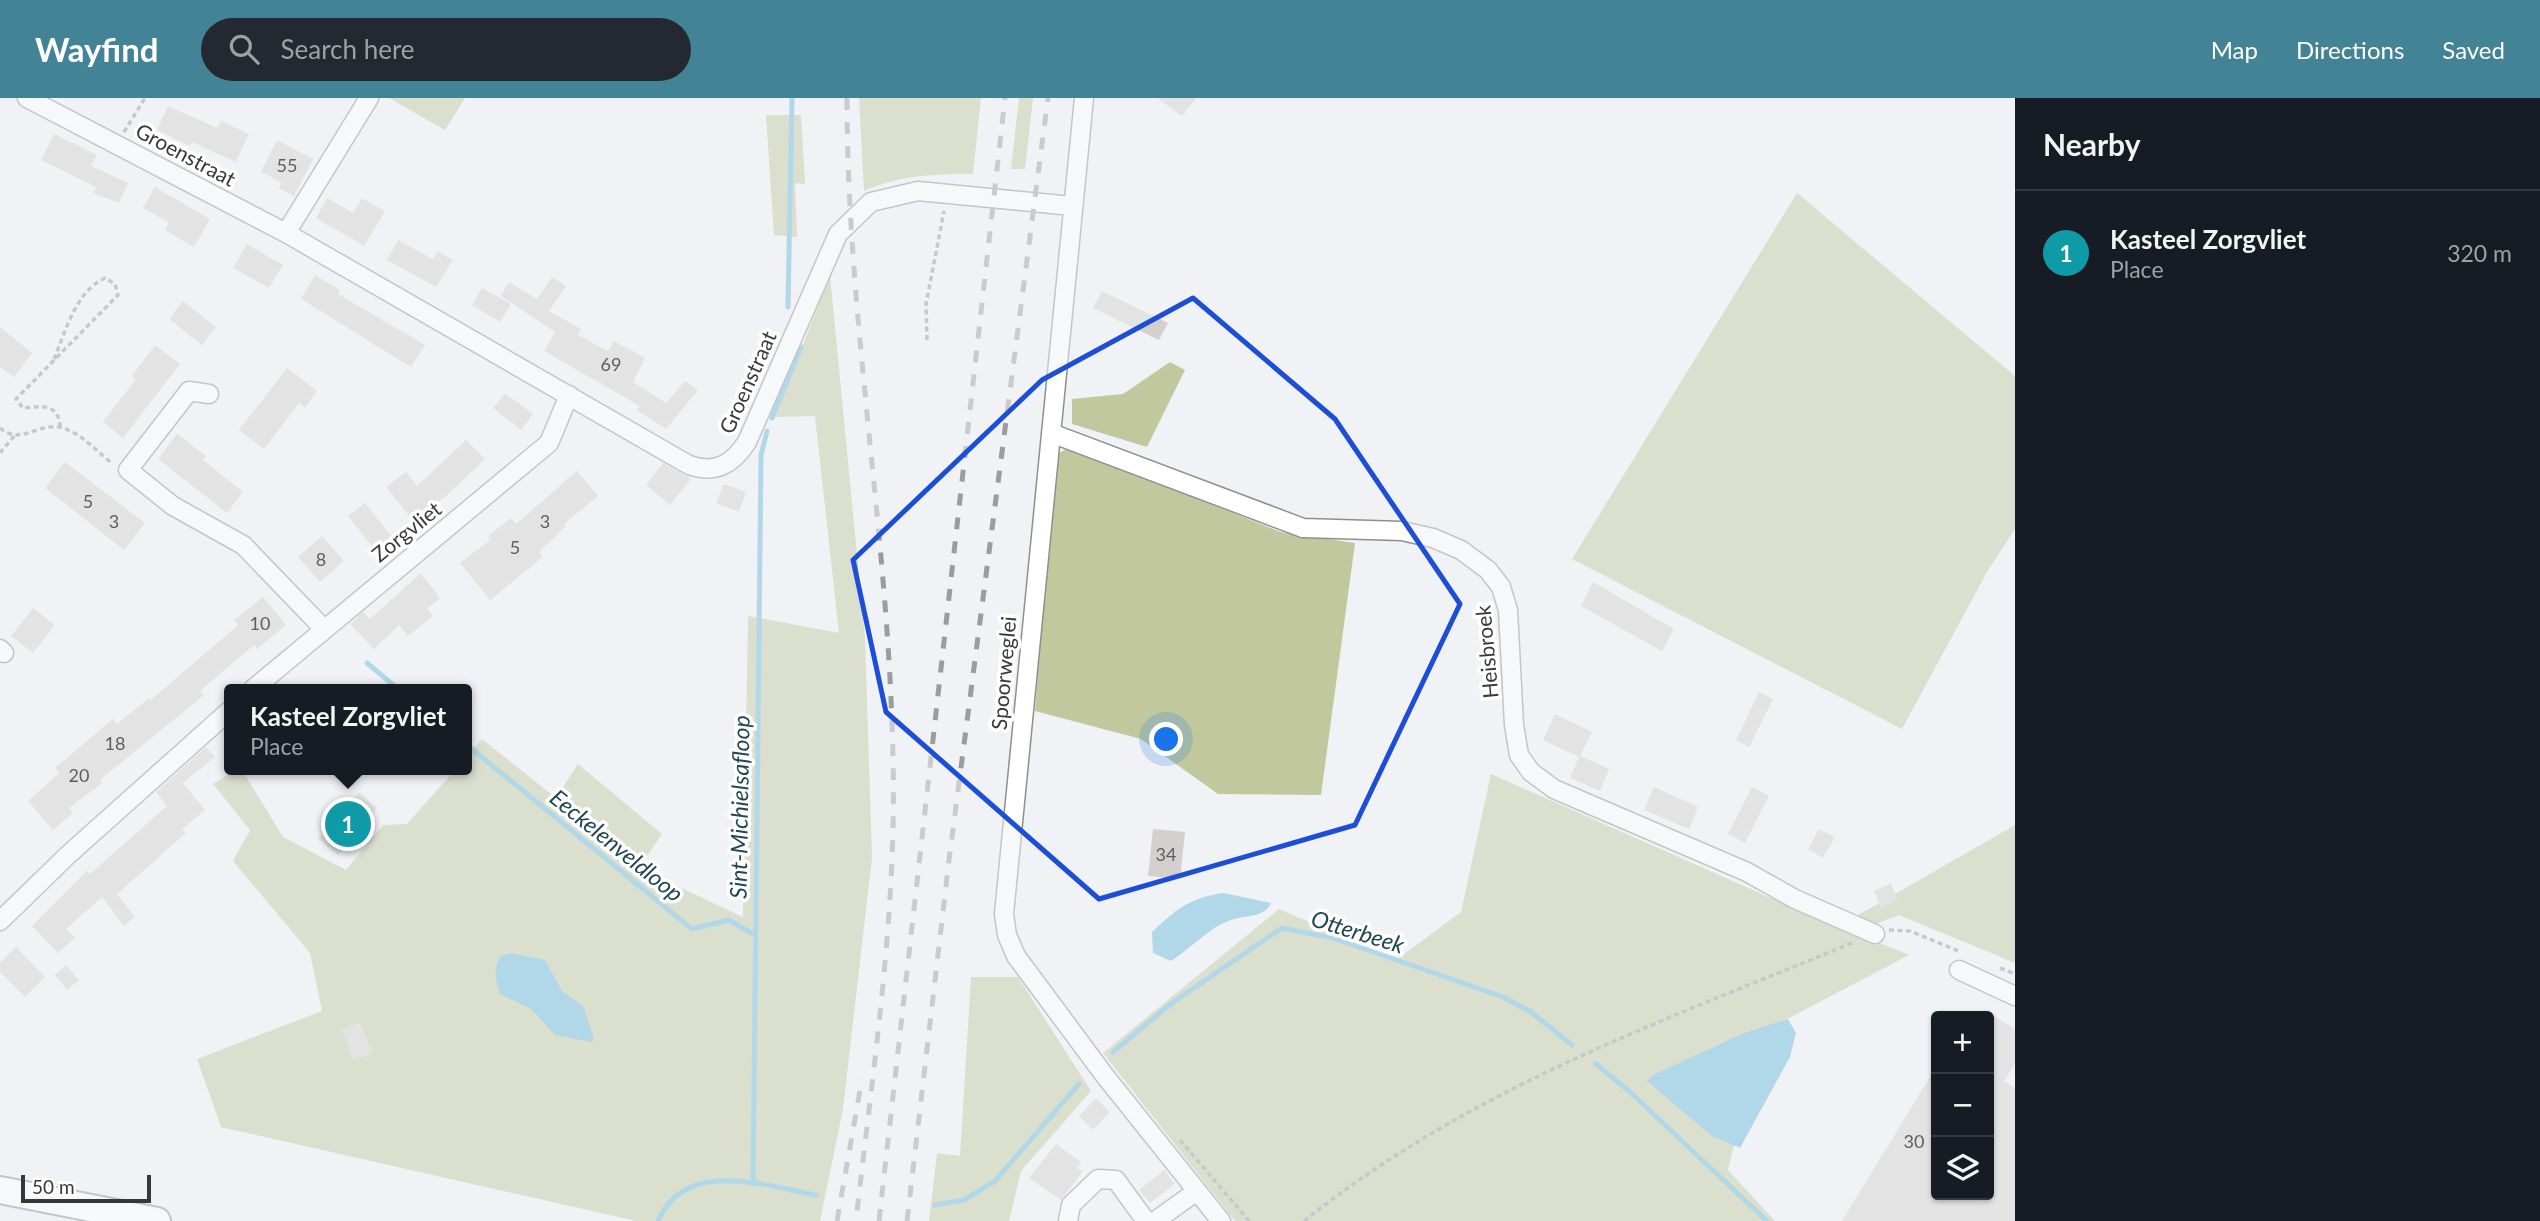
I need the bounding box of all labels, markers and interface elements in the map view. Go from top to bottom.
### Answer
search box [201,18,691,81]
text: Wayfind [35,29,159,69]
icon: search [225,30,263,68]
text: Search here [281,33,415,65]
text: Map [2211,35,2258,64]
text: Directions [2296,35,2404,64]
text: Saved [2442,35,2505,64]
street label: Groenstraat [132,117,241,191]
text: Nearby [2043,126,2141,162]
house number: 55 [277,154,297,176]
text: Kasteel Zorgvliet [2110,223,2306,255]
text: 1 [2059,239,2073,267]
text: 320 m [2447,239,2512,267]
text: Place [2110,255,2164,283]
street label: Groenstraat [713,326,781,437]
house number: 69 [601,353,621,375]
house number: 5 [83,490,93,512]
street label: Zorgvliet [366,495,446,566]
house number: 3 [109,510,119,532]
house number: 3 [540,510,550,532]
house number: 5 [510,536,520,558]
house number: 8 [316,548,326,570]
street label: Heisbroek [1469,604,1503,700]
house number: 10 [250,612,270,634]
street label: Spoorweglei [986,615,1020,731]
popup [224,684,472,775]
text: Kasteel Zorgvliet [250,700,446,732]
water label: Sint-Michielsafloop [723,715,755,899]
your location [1149,722,1183,756]
house number: 18 [105,732,125,754]
text: Place [250,732,303,760]
house number: 20 [69,764,89,786]
water label: Eeckelenveldloop [545,783,689,907]
pin: 1 [325,798,371,850]
house number: 34 [1156,843,1176,865]
water label: Otterbeek [1308,904,1409,959]
map controls [1931,1011,1994,1200]
button: + [1931,1011,1994,1074]
button: − [1931,1074,1994,1137]
house number: 30 [1904,1130,1924,1152]
button: layers [1931,1137,1994,1200]
scale bar [21,1172,150,1204]
text: 50 m [32,1175,75,1198]

